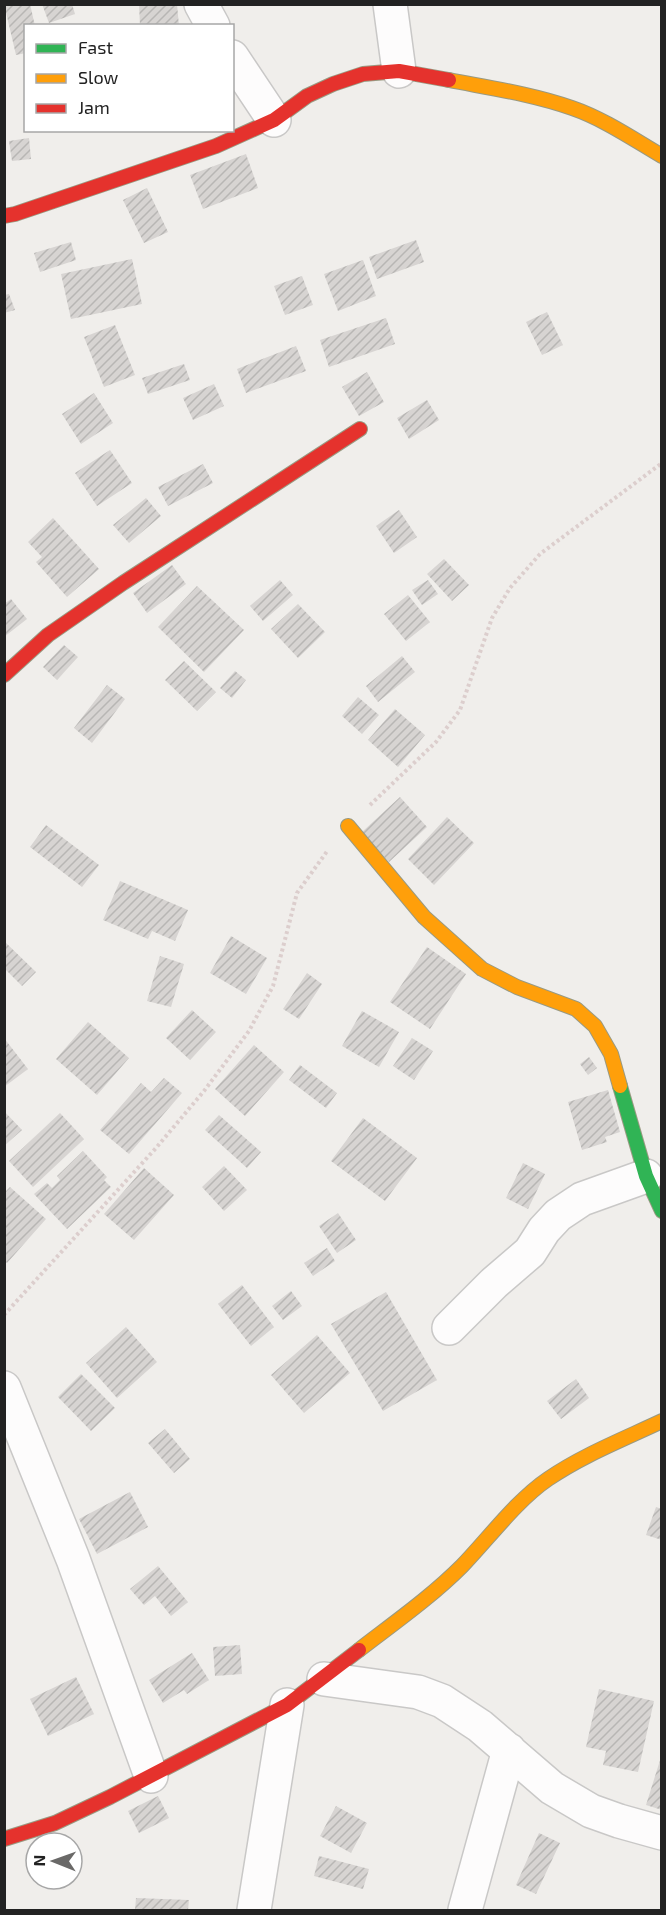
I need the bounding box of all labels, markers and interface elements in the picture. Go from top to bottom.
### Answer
legend [24,24,234,132]
text: Fast [78,36,113,58]
text: Slow [78,66,119,88]
text: Jam [78,96,110,118]
north arrow [24,1831,84,1891]
text: N [29,1855,48,1867]

